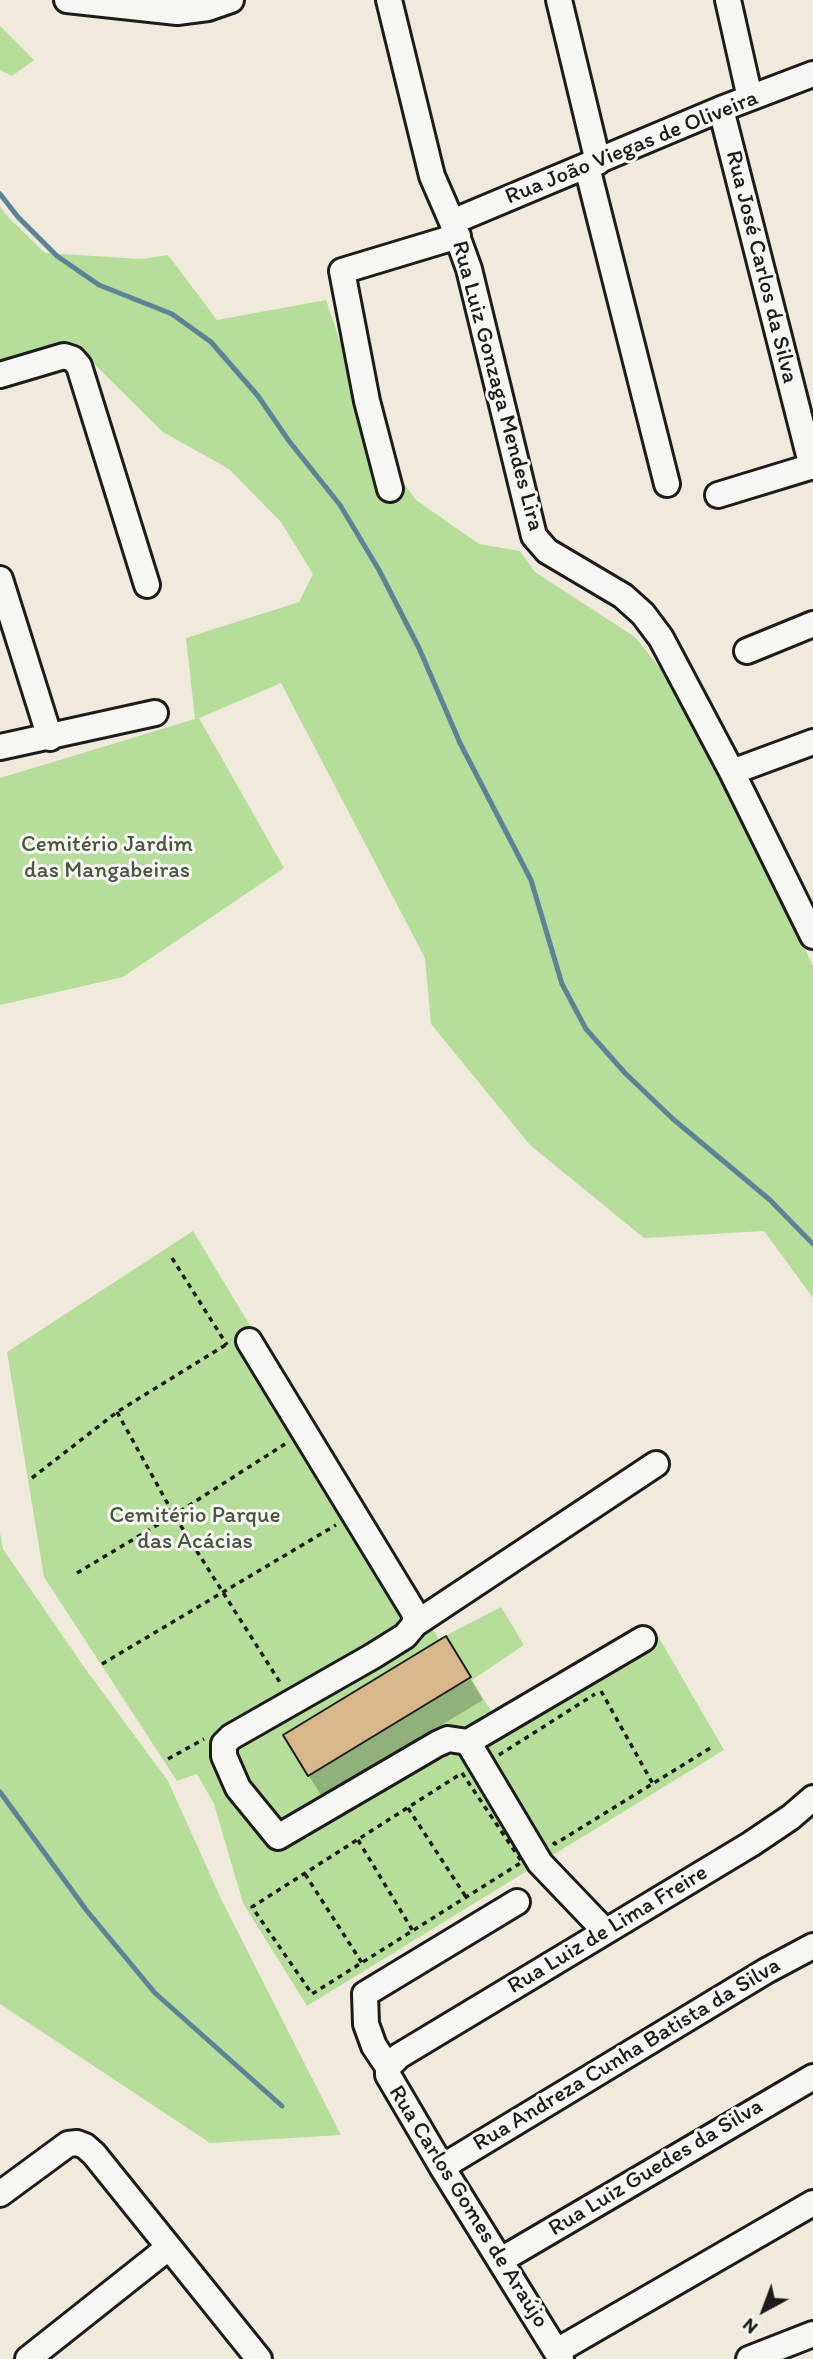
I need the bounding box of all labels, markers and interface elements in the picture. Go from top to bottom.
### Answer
street label: Rua João Viegas de Oliveira [502,85,762,211]
street label: Rua José Carlos da Silva [719,148,803,386]
street label: Rua Luiz Gonzaga Mendes Lira [445,238,549,534]
park label: Cemitério Jardim das Mangabeiras [21,831,193,885]
park label: Cemitério Parque das Acácias [109,1502,281,1556]
street label: Rua Luiz de Lima Freire [503,1859,713,2001]
street label: Rua Andreza Cunha Batista da Silva [469,1952,785,2158]
street label: Rua Carlos Gomes de Araújo [382,2081,554,2333]
street label: Rua Luiz Guedes da Silva [544,2093,768,2243]
north arrow [729,2275,799,2345]
text: N [738,2313,762,2339]

